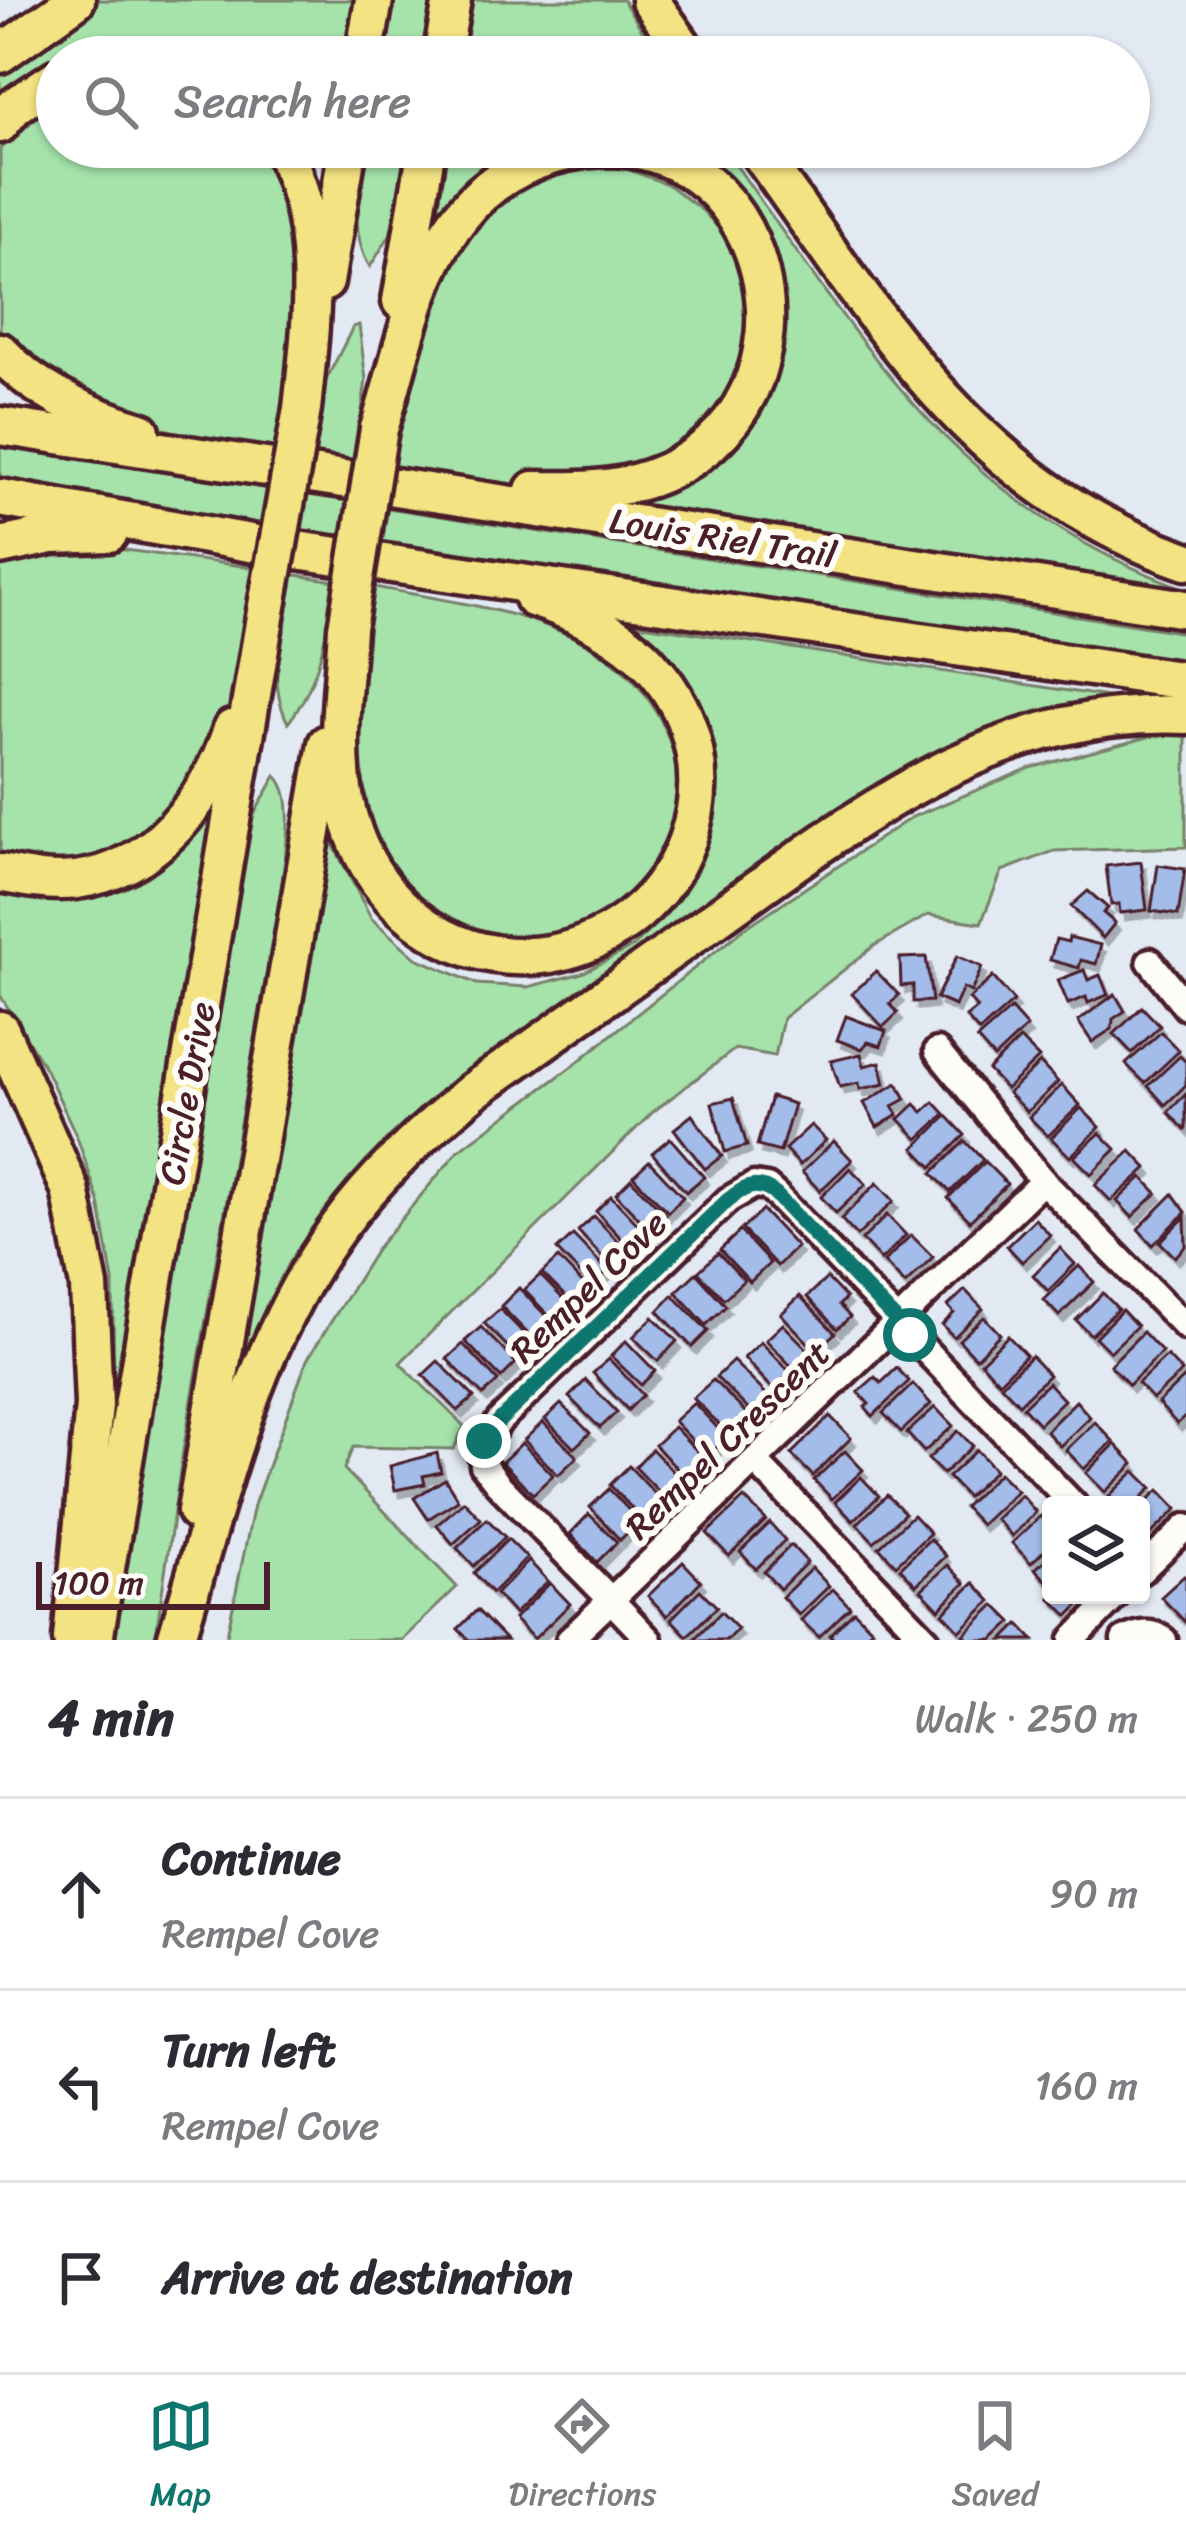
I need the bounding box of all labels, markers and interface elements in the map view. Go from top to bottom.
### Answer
search box [36,36,1150,168]
text: Search here [174,62,411,142]
icon: search [78,69,144,135]
street label: Louis Riel Trail [605,488,842,588]
street label: Circle Drive [139,997,235,1190]
street label: Rempel Cove [494,1194,683,1379]
route start [883,1308,937,1362]
street label: Rempel Crescent [609,1324,846,1556]
route end [457,1414,511,1468]
map controls [1042,1496,1150,1604]
button: layers [1042,1496,1150,1604]
text: 100 m [54,1554,144,1612]
scale bar [36,1556,270,1609]
text: 4 min [48,1673,174,1763]
text: Walk · 250 m [915,1684,1138,1753]
text: Continue [162,1819,341,1899]
text: 90 m [1049,1859,1138,1928]
icon: ahead [48,1861,114,1927]
text: Rempel Cove [162,1899,379,1968]
text: Turn left [162,2011,335,2091]
text: 160 m [1034,2051,1138,2120]
icon: left [48,2053,114,2119]
text: Rempel Cove [162,2091,379,2160]
text: Arrive at destination [162,2238,572,2318]
icon: arrive [48,2245,114,2311]
tab: Map [148,2393,214,2523]
tab: Directions [509,2393,656,2523]
tab: Saved [951,2393,1038,2523]

